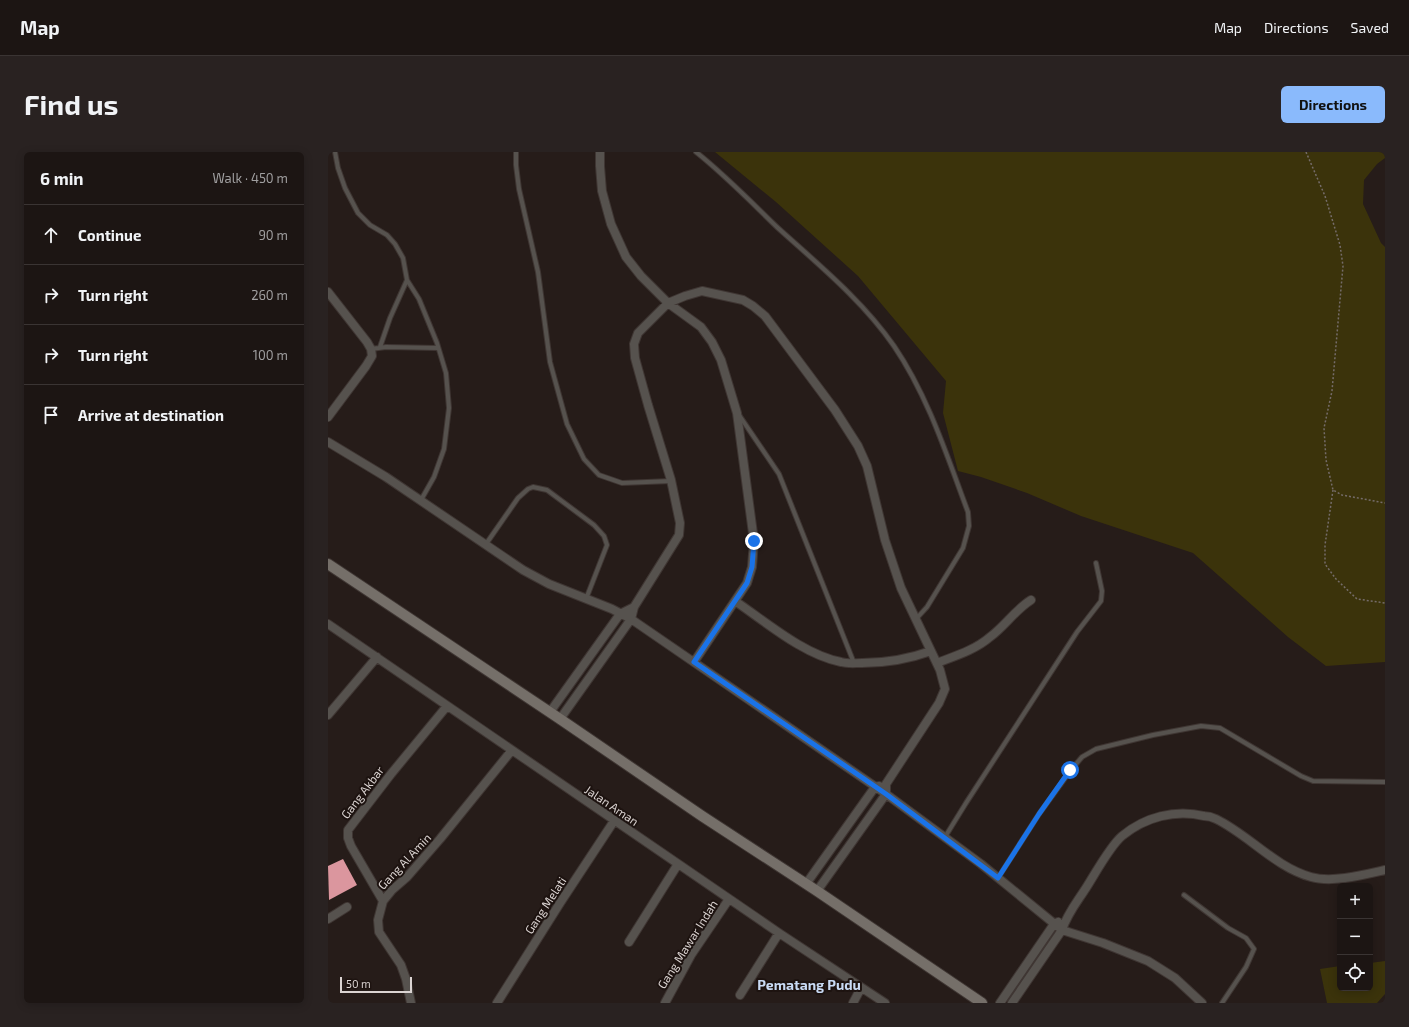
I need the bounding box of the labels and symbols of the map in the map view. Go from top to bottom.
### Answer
route end [745,532,763,550]
route start [1061,761,1079,779]
street label: Gang Akbar [338,763,386,821]
street label: Jalan Aman [583,782,642,828]
street label: Gang Al Amin [375,830,433,892]
street label: Gang Melati [521,874,569,936]
street label: Gang Mawar Indah [654,897,720,991]
scale bar [340,975,412,994]
district label: Pematang Pudu [757,976,861,993]

